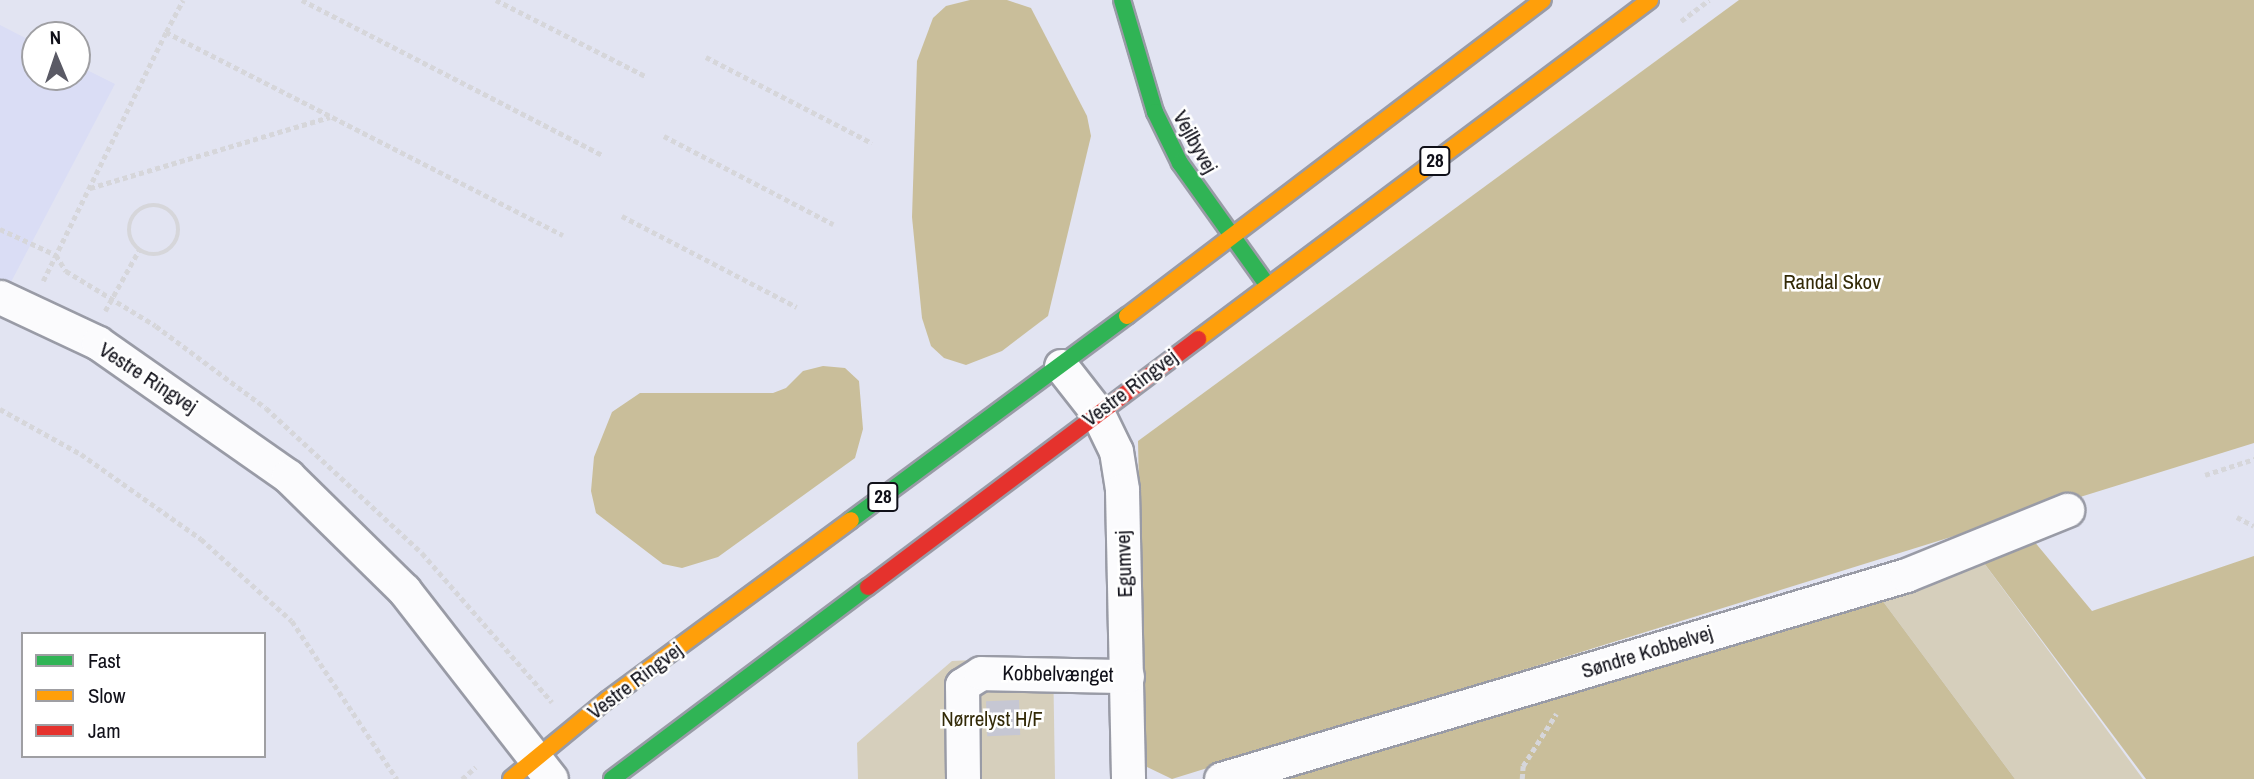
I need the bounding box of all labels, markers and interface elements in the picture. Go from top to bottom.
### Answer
north arrow [21,21,91,91]
text: N [49,24,61,50]
street label: Vejlbyvej [1168,106,1222,178]
road number: 28 [1419,146,1451,176]
park label: Randal Skov [1783,269,1881,295]
street label: Vestre Ringvej [94,337,202,419]
street label: Vestre Ringvej [1078,344,1182,432]
road number: 28 [867,482,899,512]
street label: Egumvej [1110,530,1138,598]
street label: Søndre Kobbelvej [1578,620,1716,684]
legend [21,632,266,758]
street label: Vestre Ringvej [583,637,687,725]
text: Fast [88,646,121,675]
street label: Kobbelvænget [1002,660,1114,688]
text: Slow [88,681,125,710]
park label: Nørrelyst H/F [941,706,1043,732]
text: Jam [88,716,121,745]

